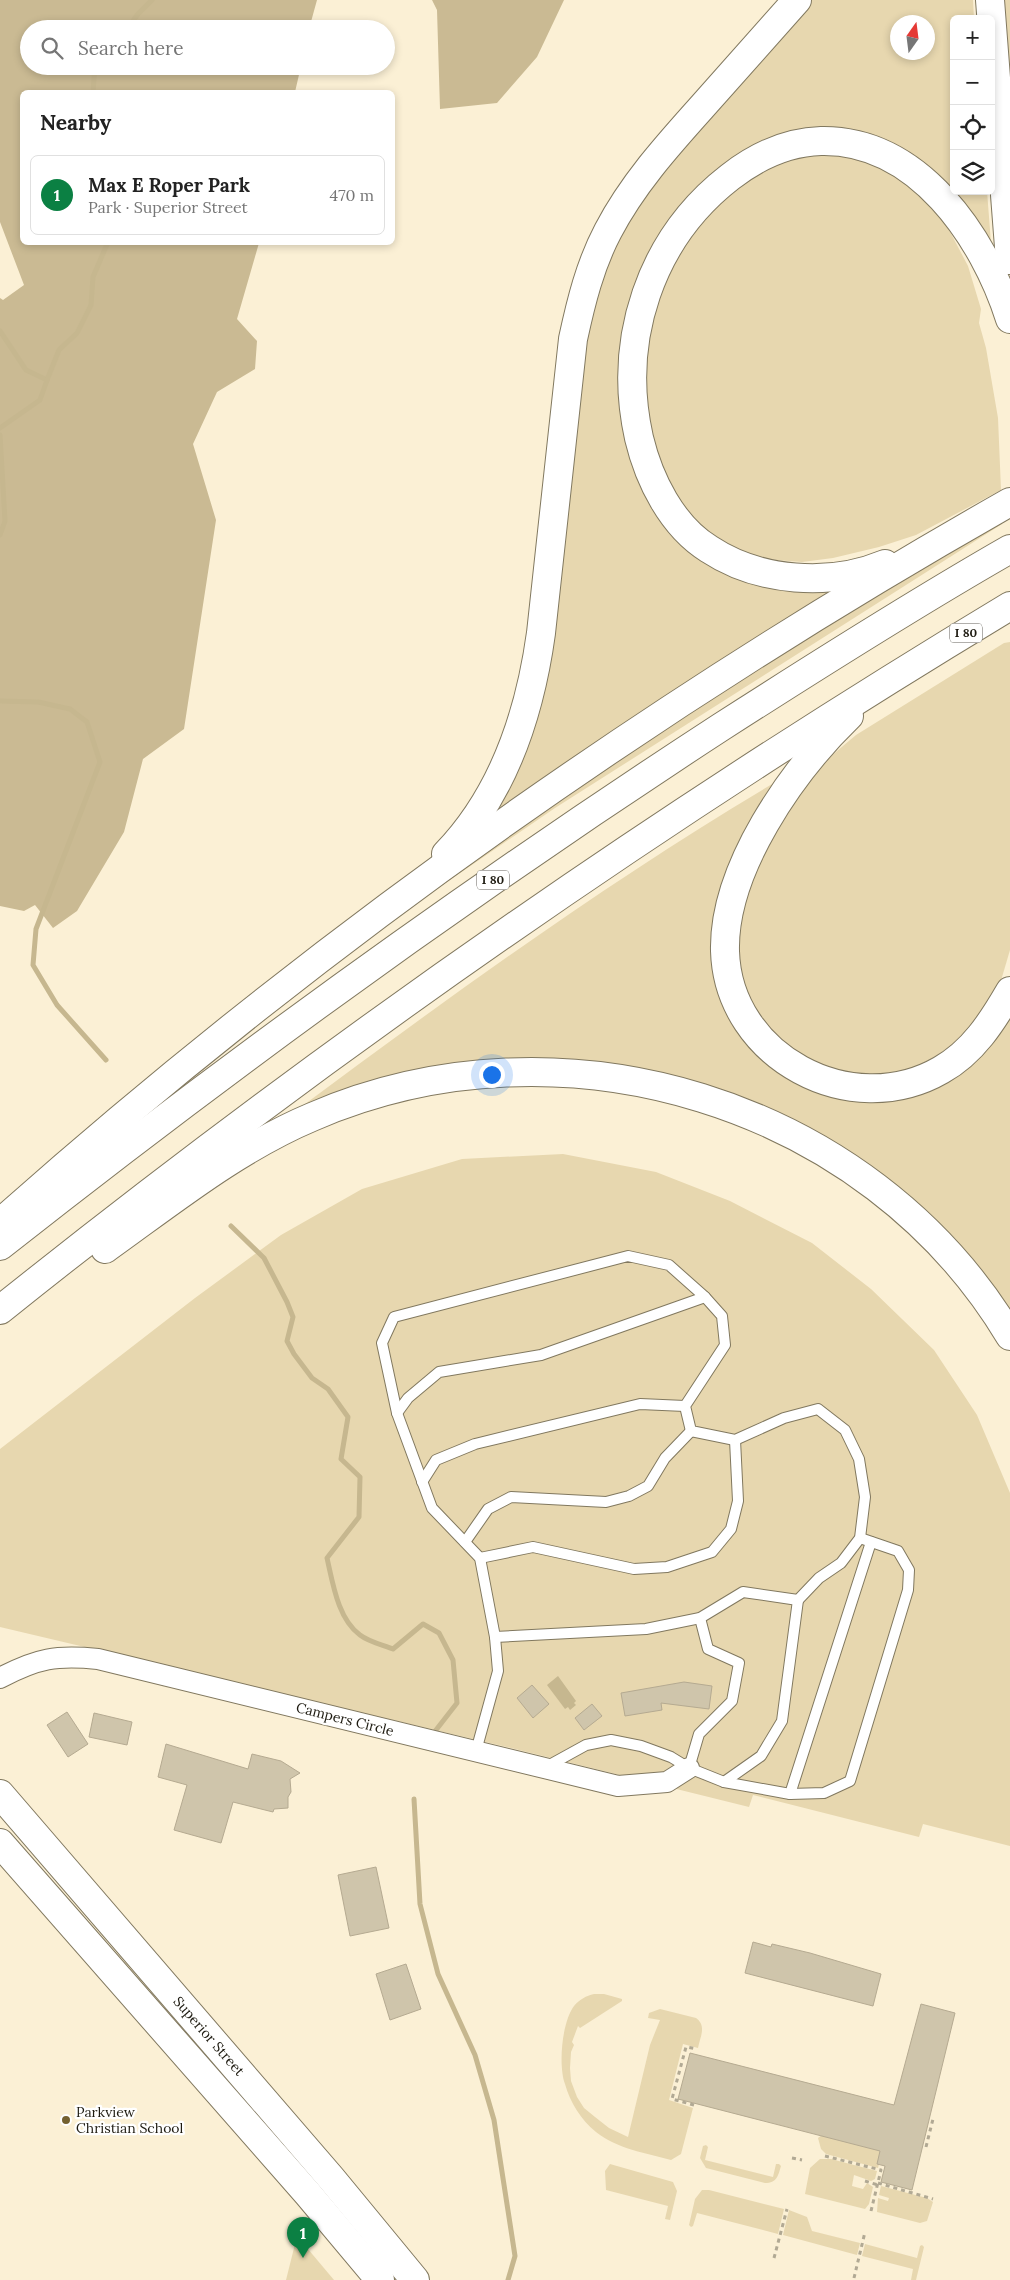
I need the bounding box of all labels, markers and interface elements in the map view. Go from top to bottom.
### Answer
north arrow [890,15,935,60]
map controls [950,15,995,195]
button: + [950,15,995,60]
search box [20,20,395,75]
icon: search [38,34,66,62]
text: Search here [78,36,184,60]
button: − [950,60,995,105]
button: locate [950,105,995,150]
text: Nearby [40,109,111,136]
button: layers [950,150,995,195]
text: Max E Roper Park [88,173,250,197]
text: 1 [54,185,60,205]
text: 470 m [330,185,374,205]
text: Park · Superior Street [88,197,248,217]
road number: I 80 [950,624,982,642]
road number: I 80 [477,870,509,890]
your location [479,1062,505,1088]
street label: Campers Circle [294,1698,396,1740]
street label: Superior Street [169,1992,249,2080]
place label: Parkview Christian School [76,2103,184,2137]
marker: Parkview Christian School [60,2114,72,2126]
pin: 1 [287,2217,319,2258]

